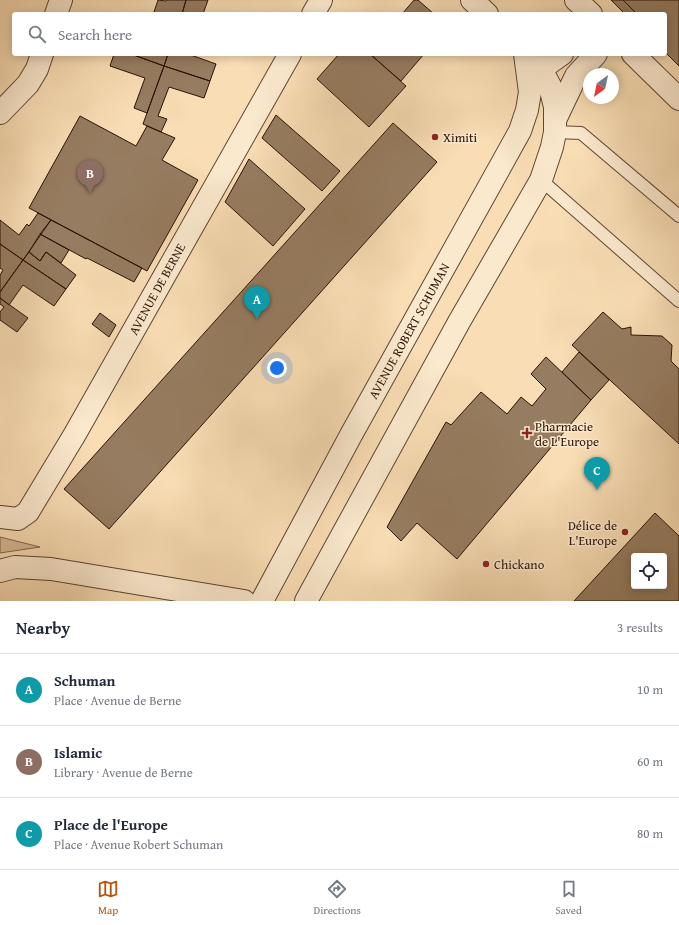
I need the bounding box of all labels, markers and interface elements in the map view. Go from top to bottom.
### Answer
search box [12,12,667,56]
icon: search [26,23,48,45]
text: Search here [58,24,132,45]
north arrow [583,68,619,104]
place label: Ximiti [443,128,478,147]
marker: Ximiti [430,132,440,142]
pin: B [77,160,103,193]
street label: AVENUE DE BERNE [124,239,190,338]
street label: AVENUE ROBERT SCHUMAN [364,259,455,402]
pin: A [244,286,270,319]
your location [267,358,287,378]
place label: Pharmacie de L'Europe [535,417,599,451]
marker: Pharmacie de L'Europe [522,428,532,438]
pin: C [584,457,610,490]
place label: Délice de L'Europe [568,516,617,550]
marker: Délice de L'Europe [620,527,630,537]
map controls [631,553,667,589]
button: locate [631,553,667,589]
place label: Chickano [494,555,545,574]
marker: Chickano [481,559,491,569]
text: Nearby [16,615,70,640]
text: 3 results [617,618,663,637]
text: Schuman [54,670,115,691]
text: A [25,680,33,699]
text: 10 m [637,680,663,699]
text: Place · Avenue de Berne [54,691,181,710]
text: Islamic [54,742,102,763]
text: B [25,752,33,771]
text: 60 m [637,752,663,771]
text: Library · Avenue de Berne [54,763,193,782]
text: Place de l'Europe [54,814,168,835]
text: C [25,824,33,843]
text: 80 m [637,824,663,843]
text: Place · Avenue Robert Schuman [54,835,223,854]
tab: Map [97,878,119,918]
tab: Directions [314,878,361,918]
tab: Saved [555,878,582,918]

